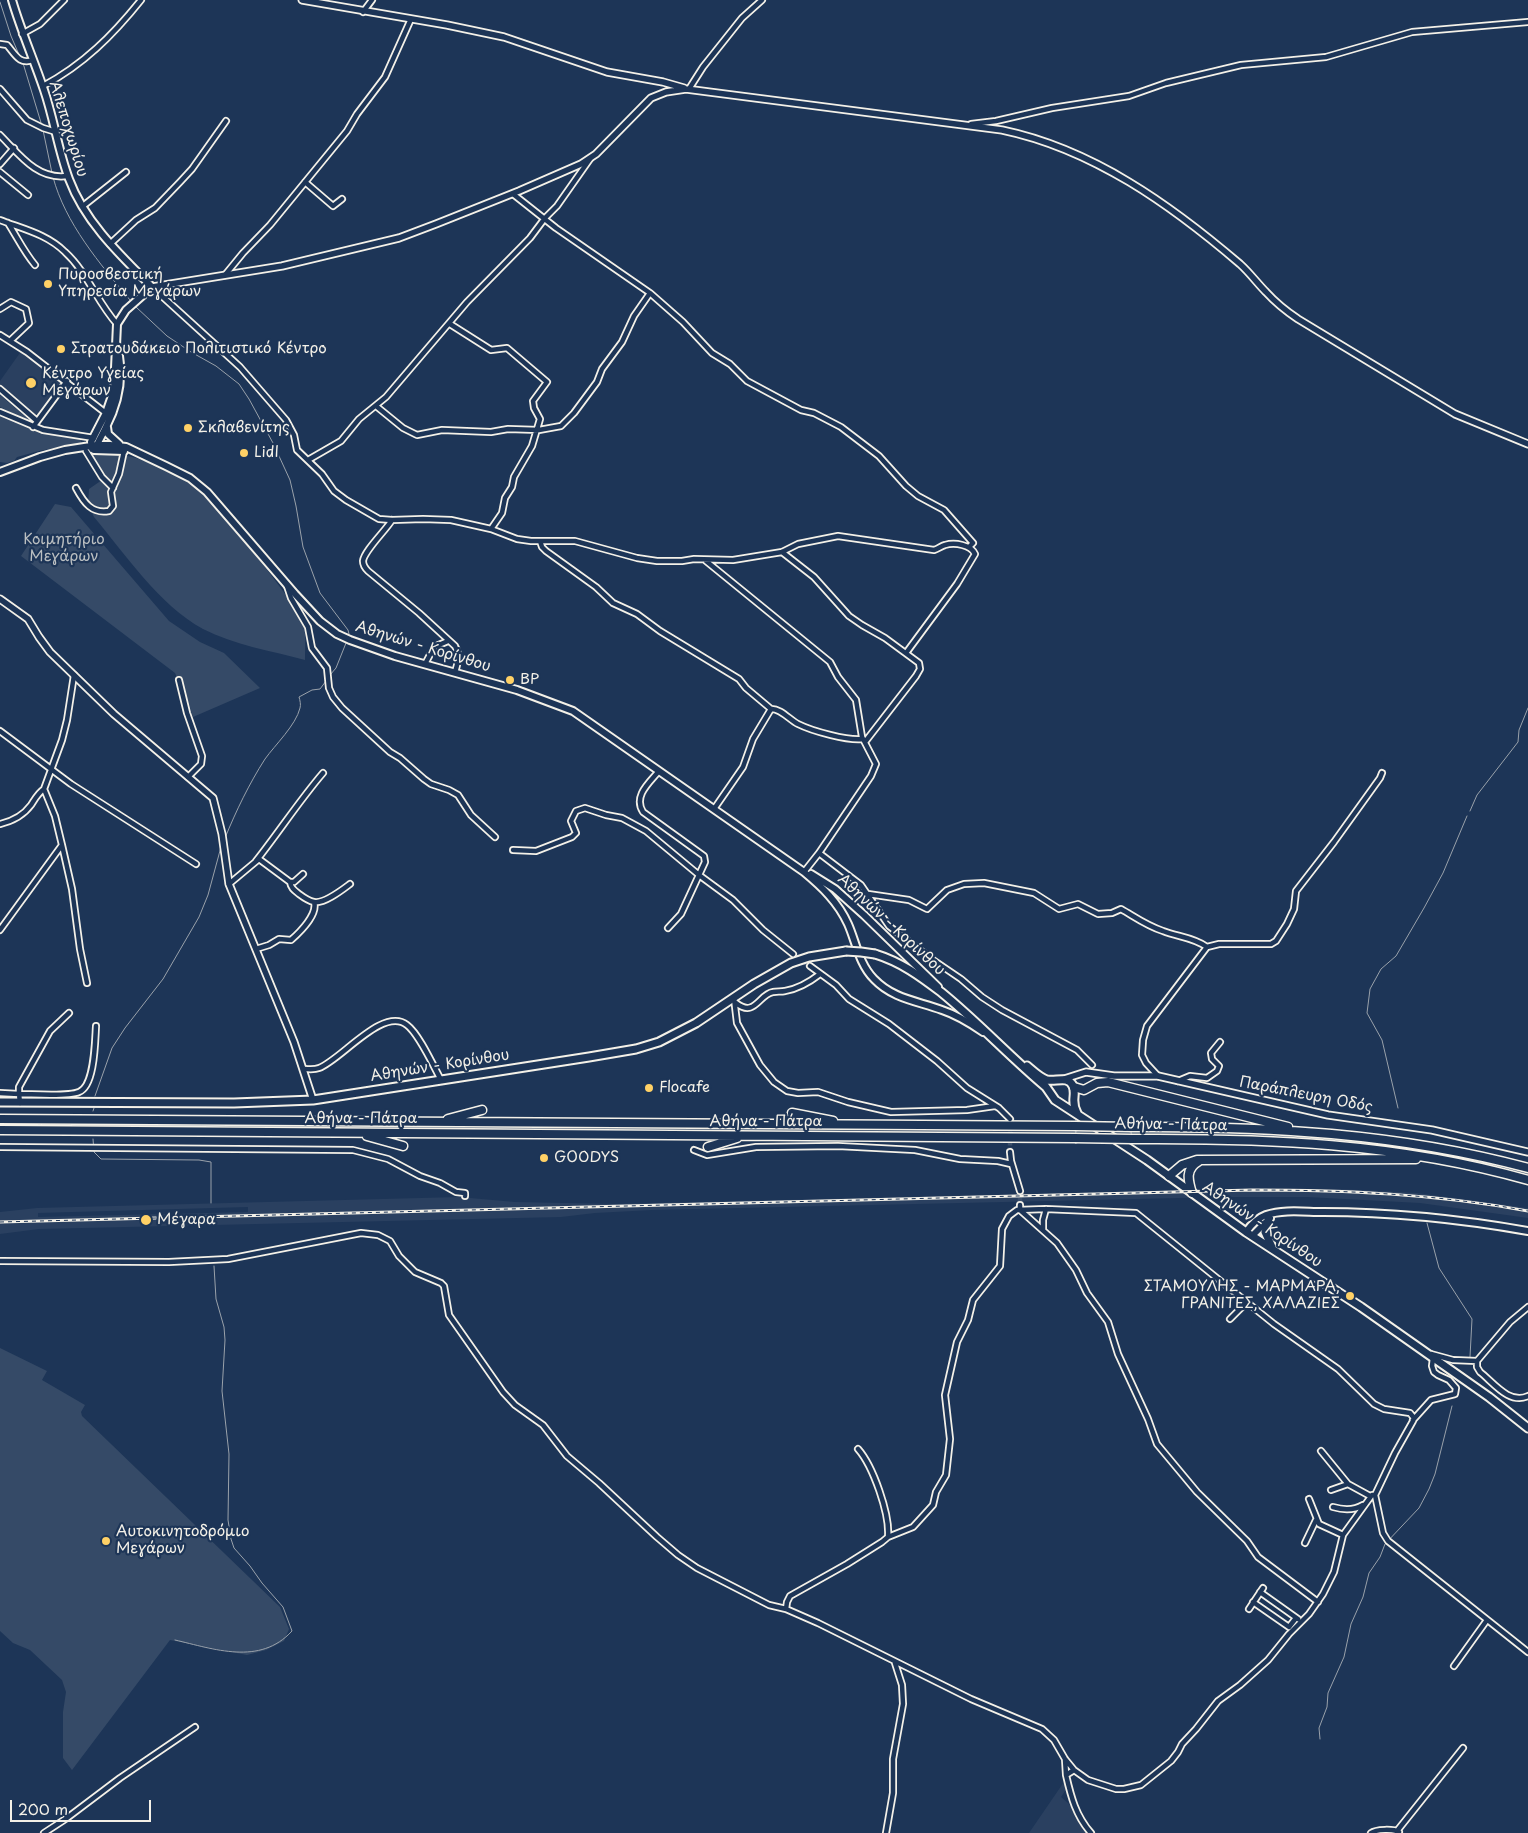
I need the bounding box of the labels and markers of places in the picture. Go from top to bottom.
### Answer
place label: Πυροσβεστική Υπηρεσία Μεγάρων [58,266,202,301]
marker: Πυροσβεστική Υπηρεσία Μεγάρων [42,278,54,290]
place label: Στρατουδάκειο Πολιτιστικό Κέντρο [71,340,327,358]
marker: Στρατουδάκειο Πολιτιστικό Κέντρο [55,343,67,355]
place label: Κέντρο Υγείας Μεγάρων [42,365,144,400]
marker: Κέντρο Υγείας Μεγάρων [24,376,38,390]
place label: Σκλαβενίτης [198,419,290,437]
marker: Σκλαβενίτης [182,422,194,434]
place label: Lidl [254,444,279,462]
marker: Lidl [238,447,250,459]
place label: BP [520,671,539,689]
marker: BP [504,674,516,686]
place label: Flocafe [659,1079,710,1097]
marker: Flocafe [643,1082,655,1094]
place label: GOODYS [554,1149,619,1167]
marker: GOODYS [538,1152,550,1164]
place label: Μέγαρα [157,1211,216,1229]
marker: Μέγαρα [139,1213,153,1227]
place label: ΣΤΑΜΟΥΛΗΣ - ΜΑΡΜΑΡΑ, ΓΡΑΝΙΤΕΣ, ΧΑΛΑΖΙΕΣ [1144,1278,1340,1313]
marker: ΣΤΑΜΟΥΛΗΣ - ΜΑΡΜΑΡΑ, ΓΡΑΝΙΤΕΣ, ΧΑΛΑΖΙΕΣ [1344,1290,1356,1302]
place label: Αυτοκινητοδρόμιο Μεγάρων [116,1523,249,1558]
marker: Αυτοκινητοδρόμιο Μεγάρων [100,1535,112,1547]

